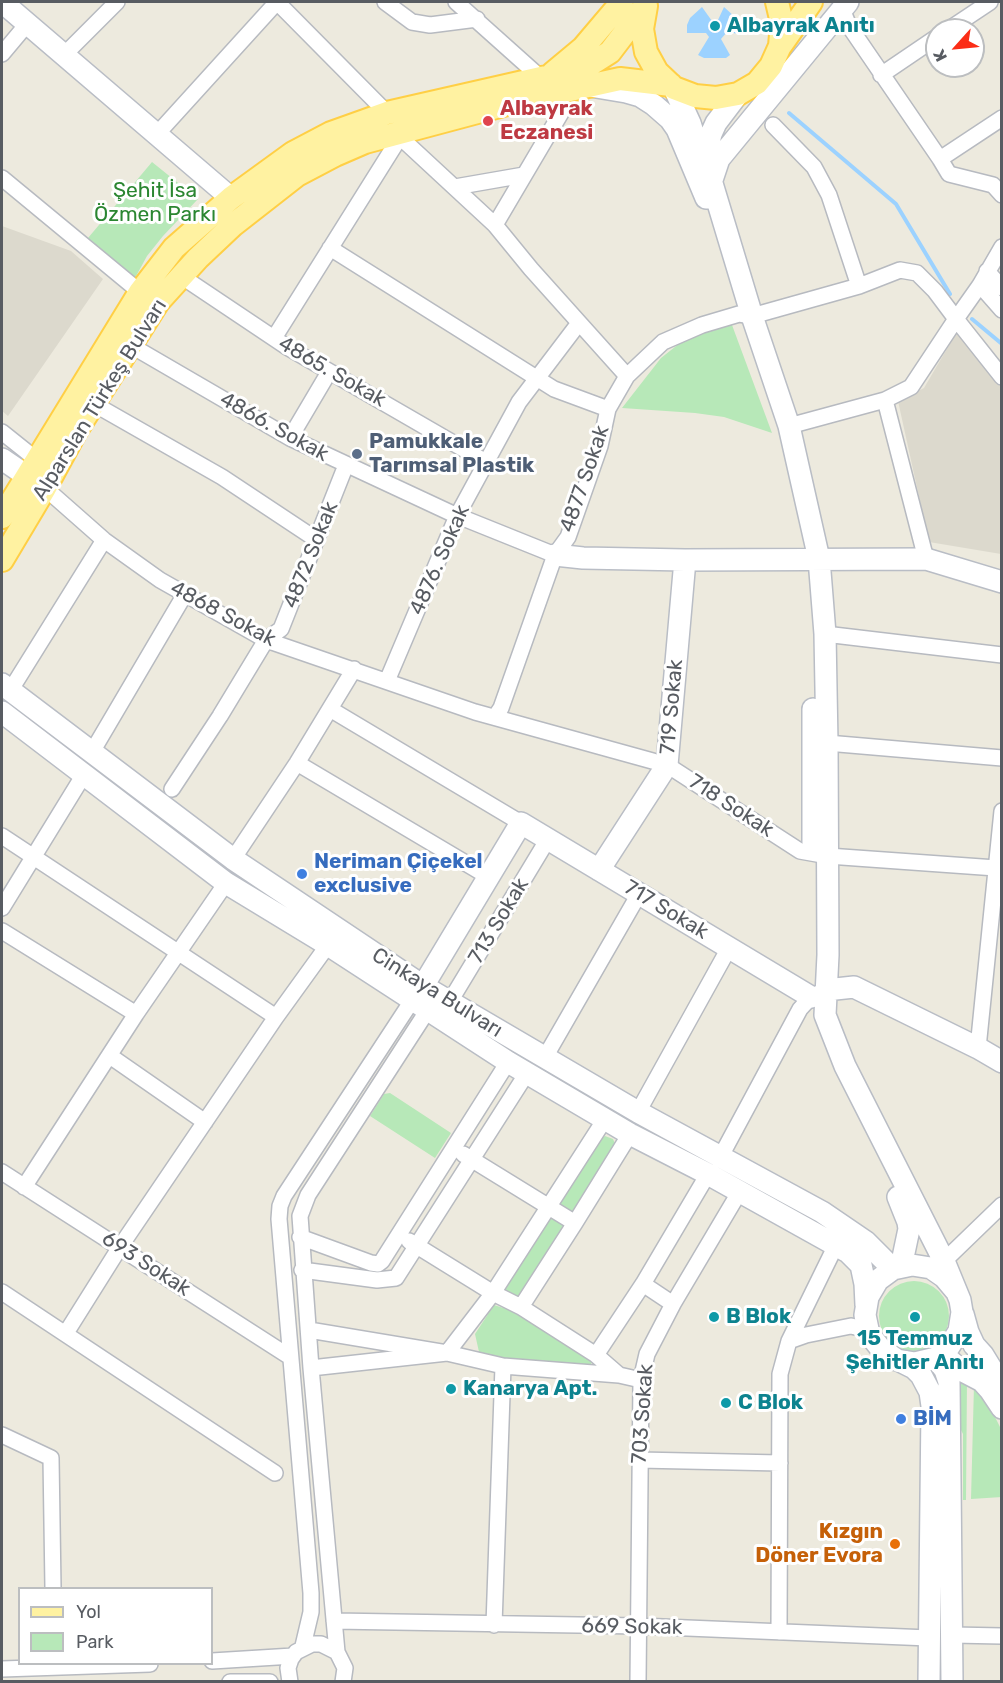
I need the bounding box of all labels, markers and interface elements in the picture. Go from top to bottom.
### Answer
place label: Albayrak Anıtı [727,13,875,39]
north arrow [925,18,985,78]
marker: Albayrak Anıtı [708,19,722,33]
text: K [929,46,951,65]
place label: Albayrak Eczanesi [500,96,593,146]
marker: Albayrak Eczanesi [481,114,495,128]
park label: Şehit İsa Özmen Parkı [94,178,216,228]
street label: Alparslan Türkeş Bulvarı [28,294,172,506]
street label: 4865. Sokak [274,331,390,413]
street label: 4866. Sokak [215,387,333,467]
street label: 4877 Sokak [555,422,615,536]
place label: Pamukkale Tarımsal Plastik [369,429,534,479]
marker: Pamukkale Tarımsal Plastik [350,447,364,461]
street label: 4872 Sokak [278,498,344,612]
street label: 4876. Sokak [405,501,475,619]
street label: 4868 Sokak [166,576,280,652]
street label: 719 Sokak [655,658,689,756]
street label: 718 Sokak [684,769,778,843]
place label: Neriman Çiçekel exclusive [314,849,483,899]
marker: Neriman Çiçekel exclusive [295,867,309,881]
street label: 713 Sokak [464,873,534,969]
street label: 717 Sokak [619,875,713,945]
street label: Cinkaya Bulvarı [367,943,507,1043]
street label: 693 Sokak [97,1226,195,1302]
place label: B Blok [726,1304,791,1330]
marker: B Blok [707,1310,721,1324]
marker: 15 Temmuz Şehitler Anıtı [908,1310,922,1324]
place label: 15 Temmuz Şehitler Anıtı [846,1326,984,1376]
street label: 703 Sokak [627,1363,659,1465]
place label: Kanarya Apt. [463,1376,598,1402]
marker: Kanarya Apt. [444,1382,458,1396]
place label: C Blok [738,1390,803,1416]
marker: C Blok [719,1396,733,1410]
place label: BİM [913,1406,952,1432]
marker: BİM [894,1412,908,1426]
place label: Kızgın Döner Evora [755,1519,883,1569]
marker: Kızgın Döner Evora [888,1537,902,1551]
legend [18,1587,213,1665]
text: Yol [76,1601,101,1623]
street label: 669 Sokak [581,1614,683,1640]
text: Park [76,1631,113,1653]

